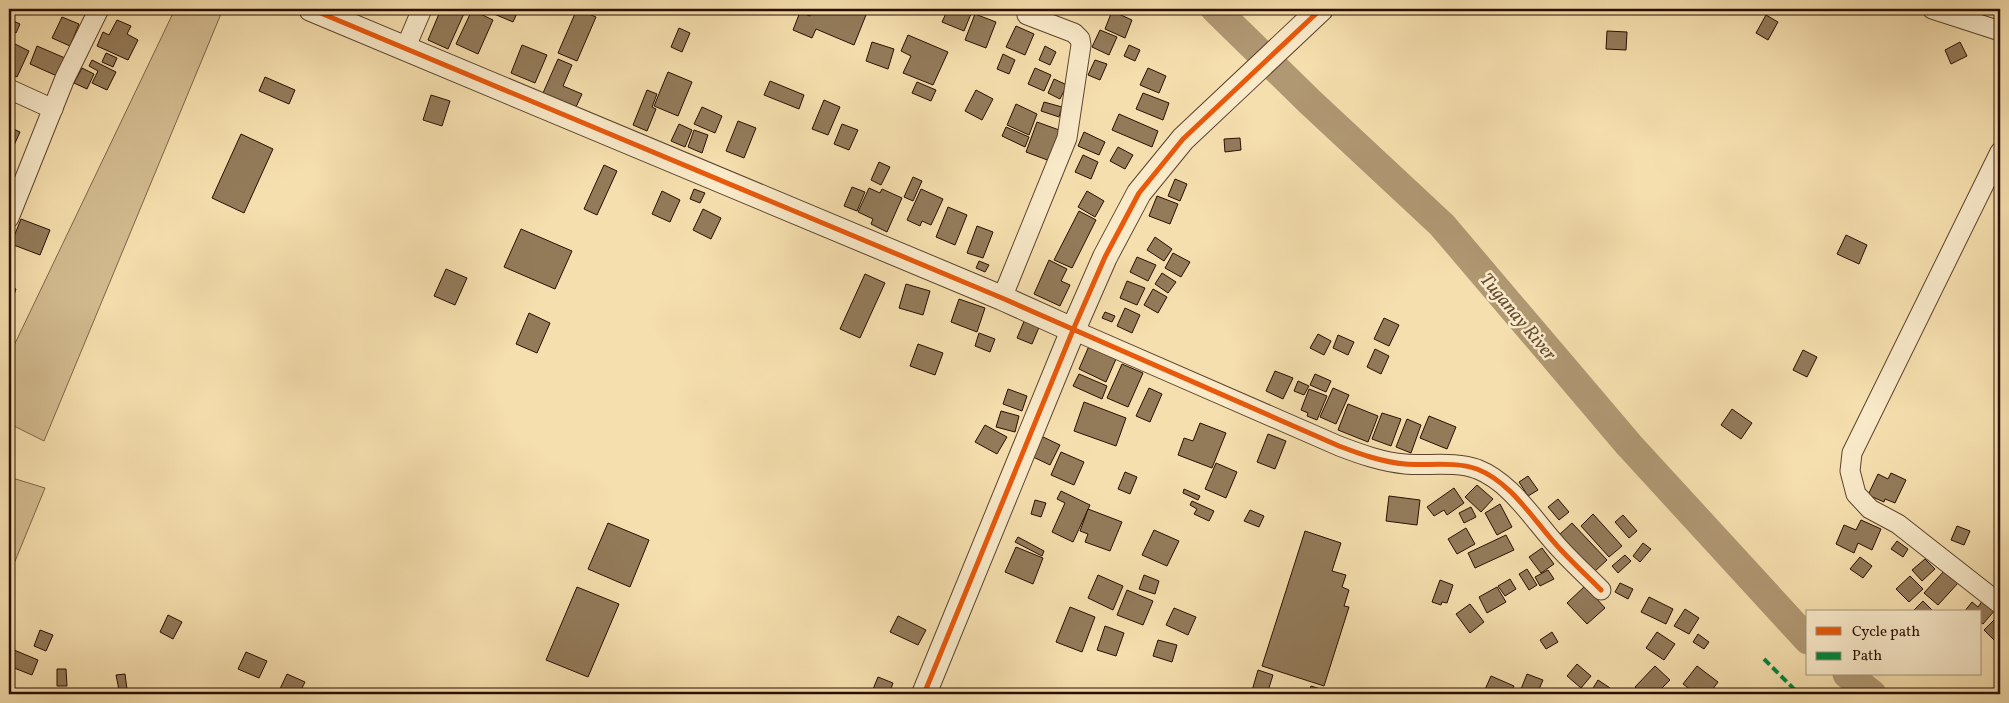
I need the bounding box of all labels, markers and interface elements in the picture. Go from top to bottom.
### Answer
water label: Tuganay River [1473,268,1562,367]
legend [1806,610,1982,676]
text: Cycle path [1852,622,1920,643]
text: Path [1852,646,1882,667]

